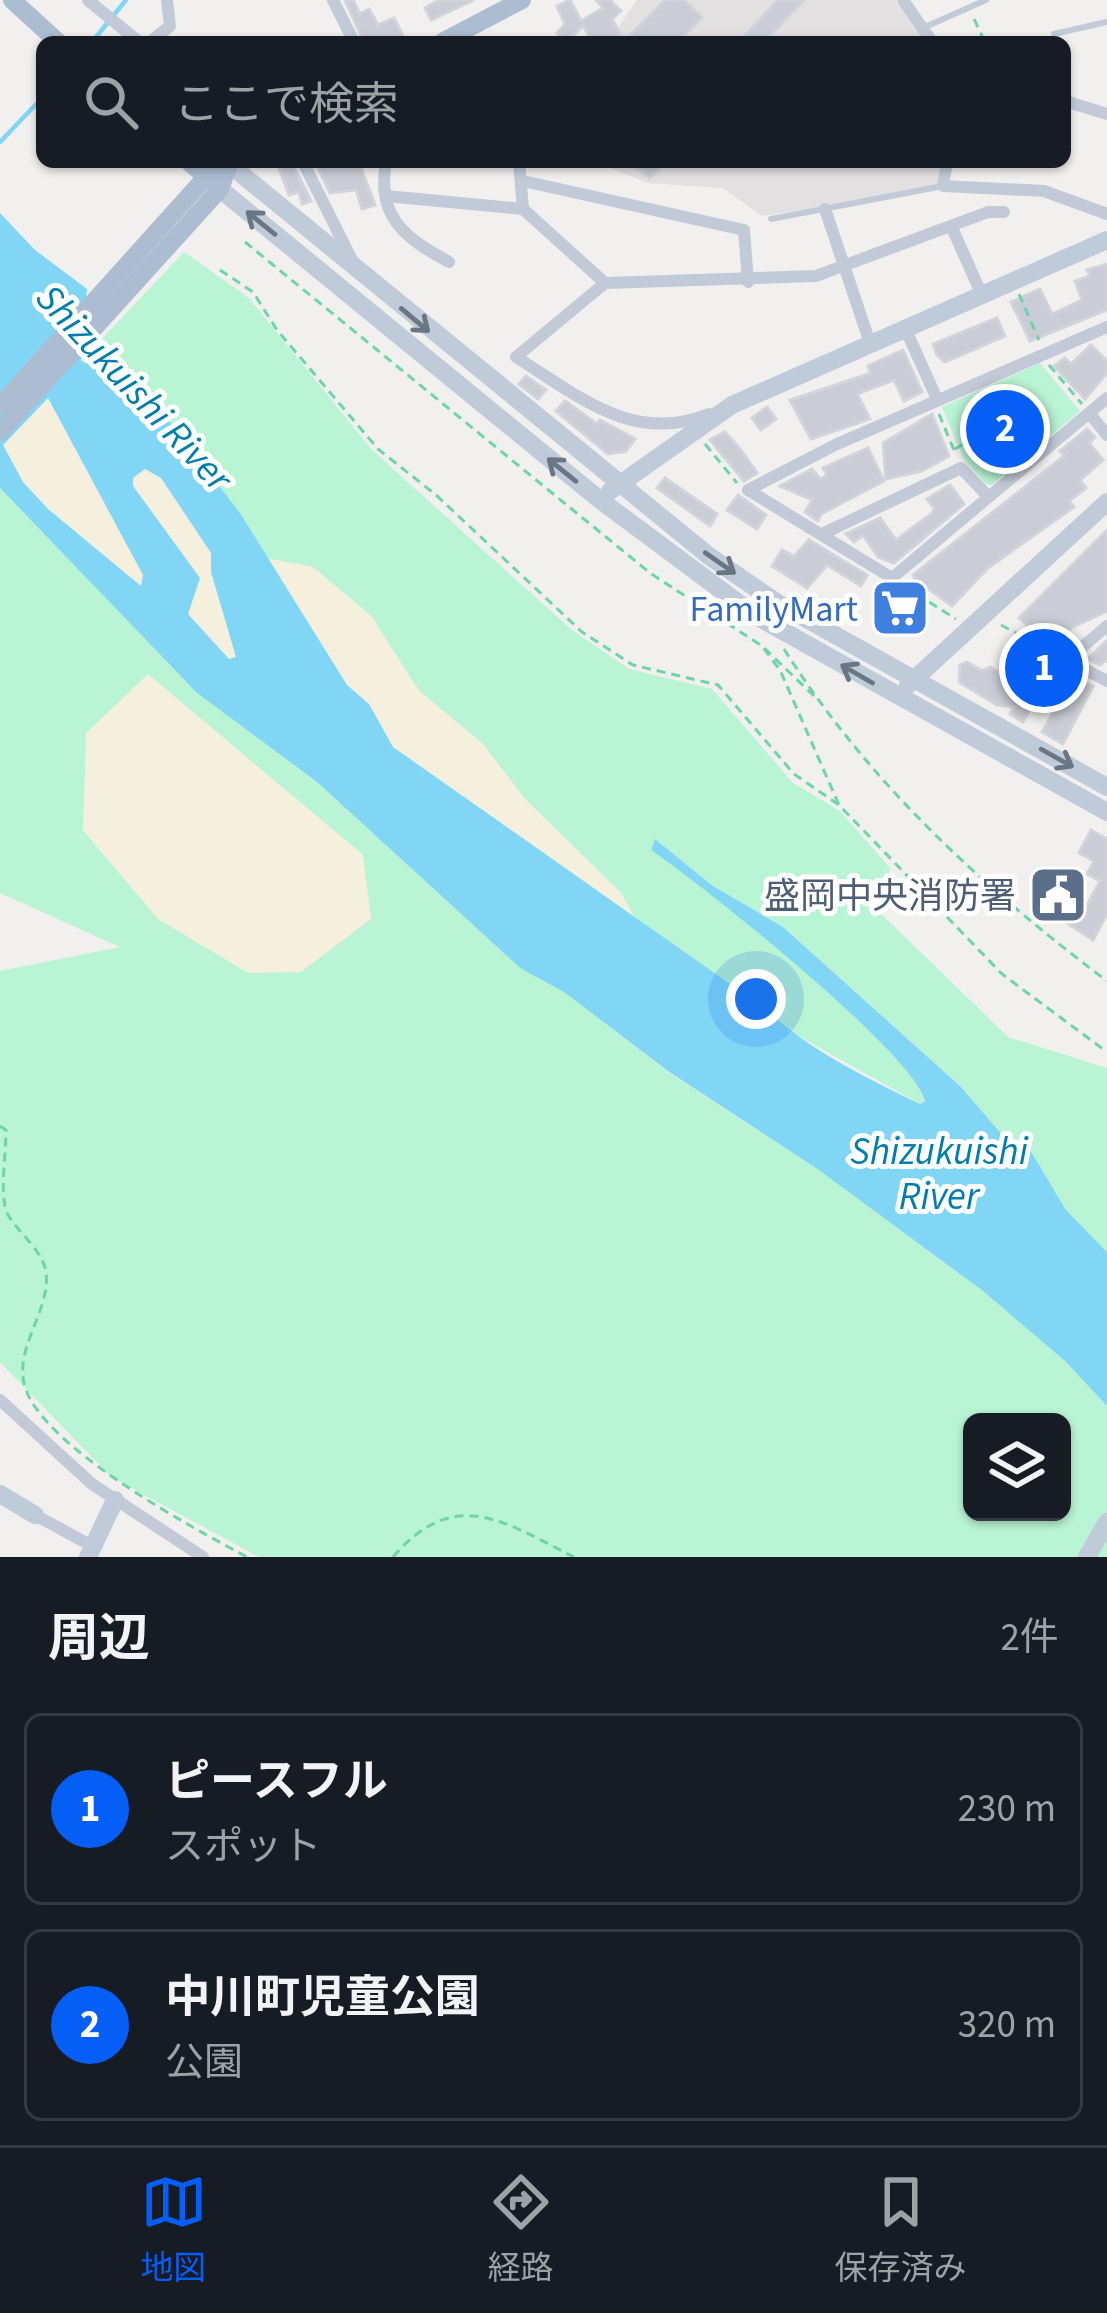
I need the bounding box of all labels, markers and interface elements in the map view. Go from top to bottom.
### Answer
search box [36,36,1071,168]
icon: search [78,69,144,135]
text: ここで検索 [174,73,399,137]
one-way arrow [245,210,277,236]
water label: Shizukuishi River [22,272,246,506]
one-way arrow [399,306,431,332]
pin: 2 [966,384,1044,474]
one-way arrow [547,457,579,484]
one-way arrow [703,550,736,575]
supermarket icon: FamilyMart [869,577,931,639]
place label: FamilyMart [690,584,858,635]
pin: 1 [1005,623,1083,713]
one-way arrow [841,662,876,686]
one-way arrow [1039,747,1074,771]
public building icon: 盛岡中央消防署 [1027,864,1089,926]
place label: 盛岡中央消防署 [764,871,1016,922]
your location [726,969,786,1029]
water label: Shizukuishi River [850,1124,1029,1225]
map controls [963,1413,1071,1521]
button: layers [963,1413,1071,1521]
text: 周辺 [48,1603,150,1675]
text: 2件 [1001,1610,1059,1666]
text: ピースフル [165,1750,388,1814]
text: 1 [80,1781,100,1837]
text: 230 m [958,1781,1056,1837]
text: スポット [165,1819,321,1875]
text: 中川町児童公園 [165,1966,480,2030]
text: 2 [80,1997,100,2053]
text: 320 m [958,1997,1056,2053]
text: 公園 [165,2035,243,2091]
tab: 地図 [141,2169,207,2292]
tab: 経路 [488,2169,554,2292]
tab: 保存済み [835,2169,967,2292]

